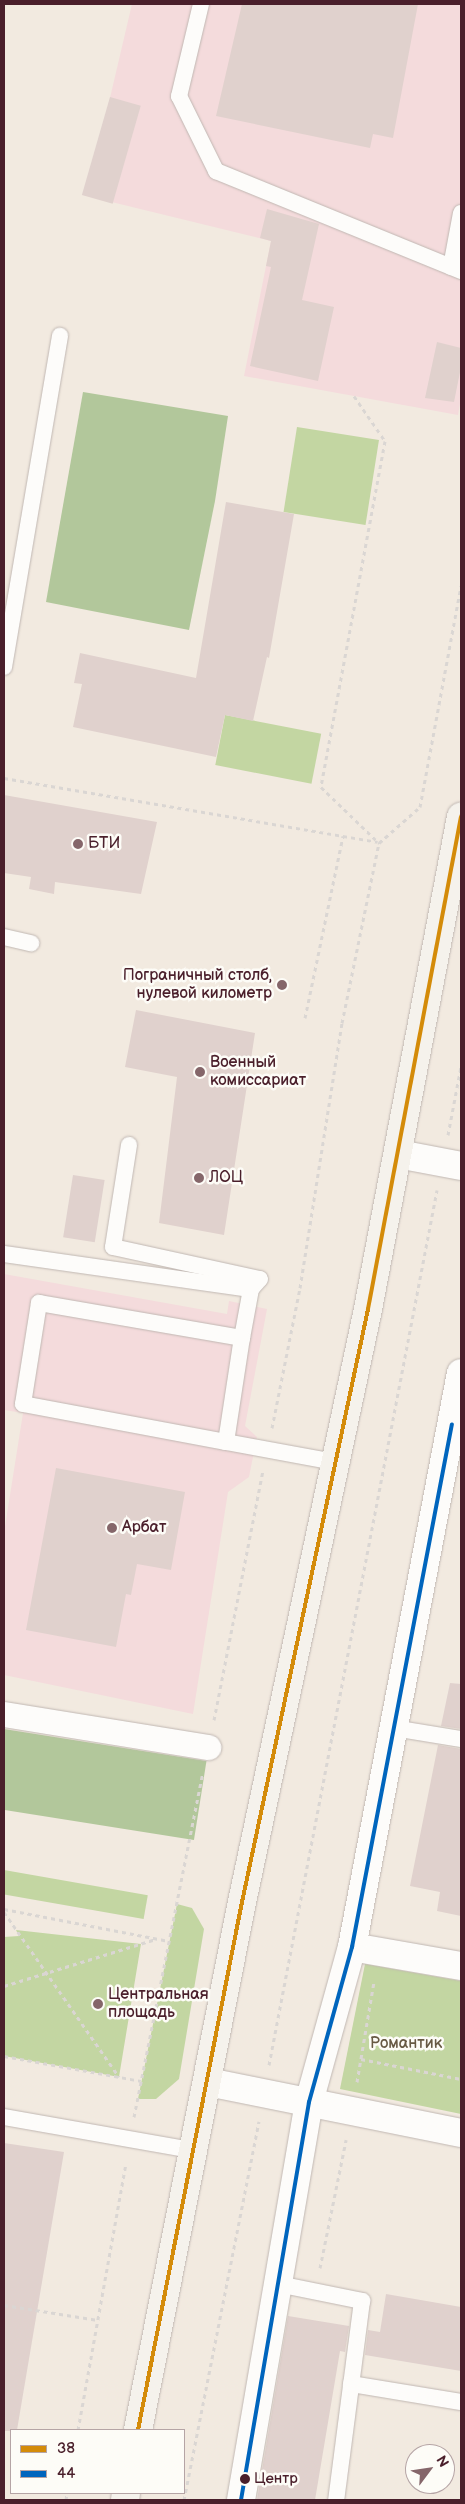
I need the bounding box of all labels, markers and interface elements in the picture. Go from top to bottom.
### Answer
place label: БТИ [88,834,120,854]
marker: БТИ [72,838,84,850]
place label: Пограничный столб, нулевой километр [123,966,272,1004]
marker: Пограничный столб, нулевой километр [276,979,288,991]
place label: Военный комиссариат [210,1053,306,1091]
marker: Военный комиссариат [194,1066,206,1078]
place label: ЛОЦ [209,1168,243,1188]
marker: ЛОЦ [193,1172,205,1184]
place label: Арбат [122,1518,166,1538]
marker: Арбат [106,1522,118,1534]
place label: Центральная площадь [108,1985,209,2023]
marker: Центральная площадь [92,1998,104,2010]
park label: Романтик [370,2034,442,2054]
legend [10,2429,185,2494]
text: 38 [57,2439,75,2458]
north arrow [405,2444,455,2494]
text: N [432,2453,452,2470]
text: 44 [57,2464,75,2483]
place label: Центр [254,2470,298,2488]
marker: Центр [240,2474,250,2484]

